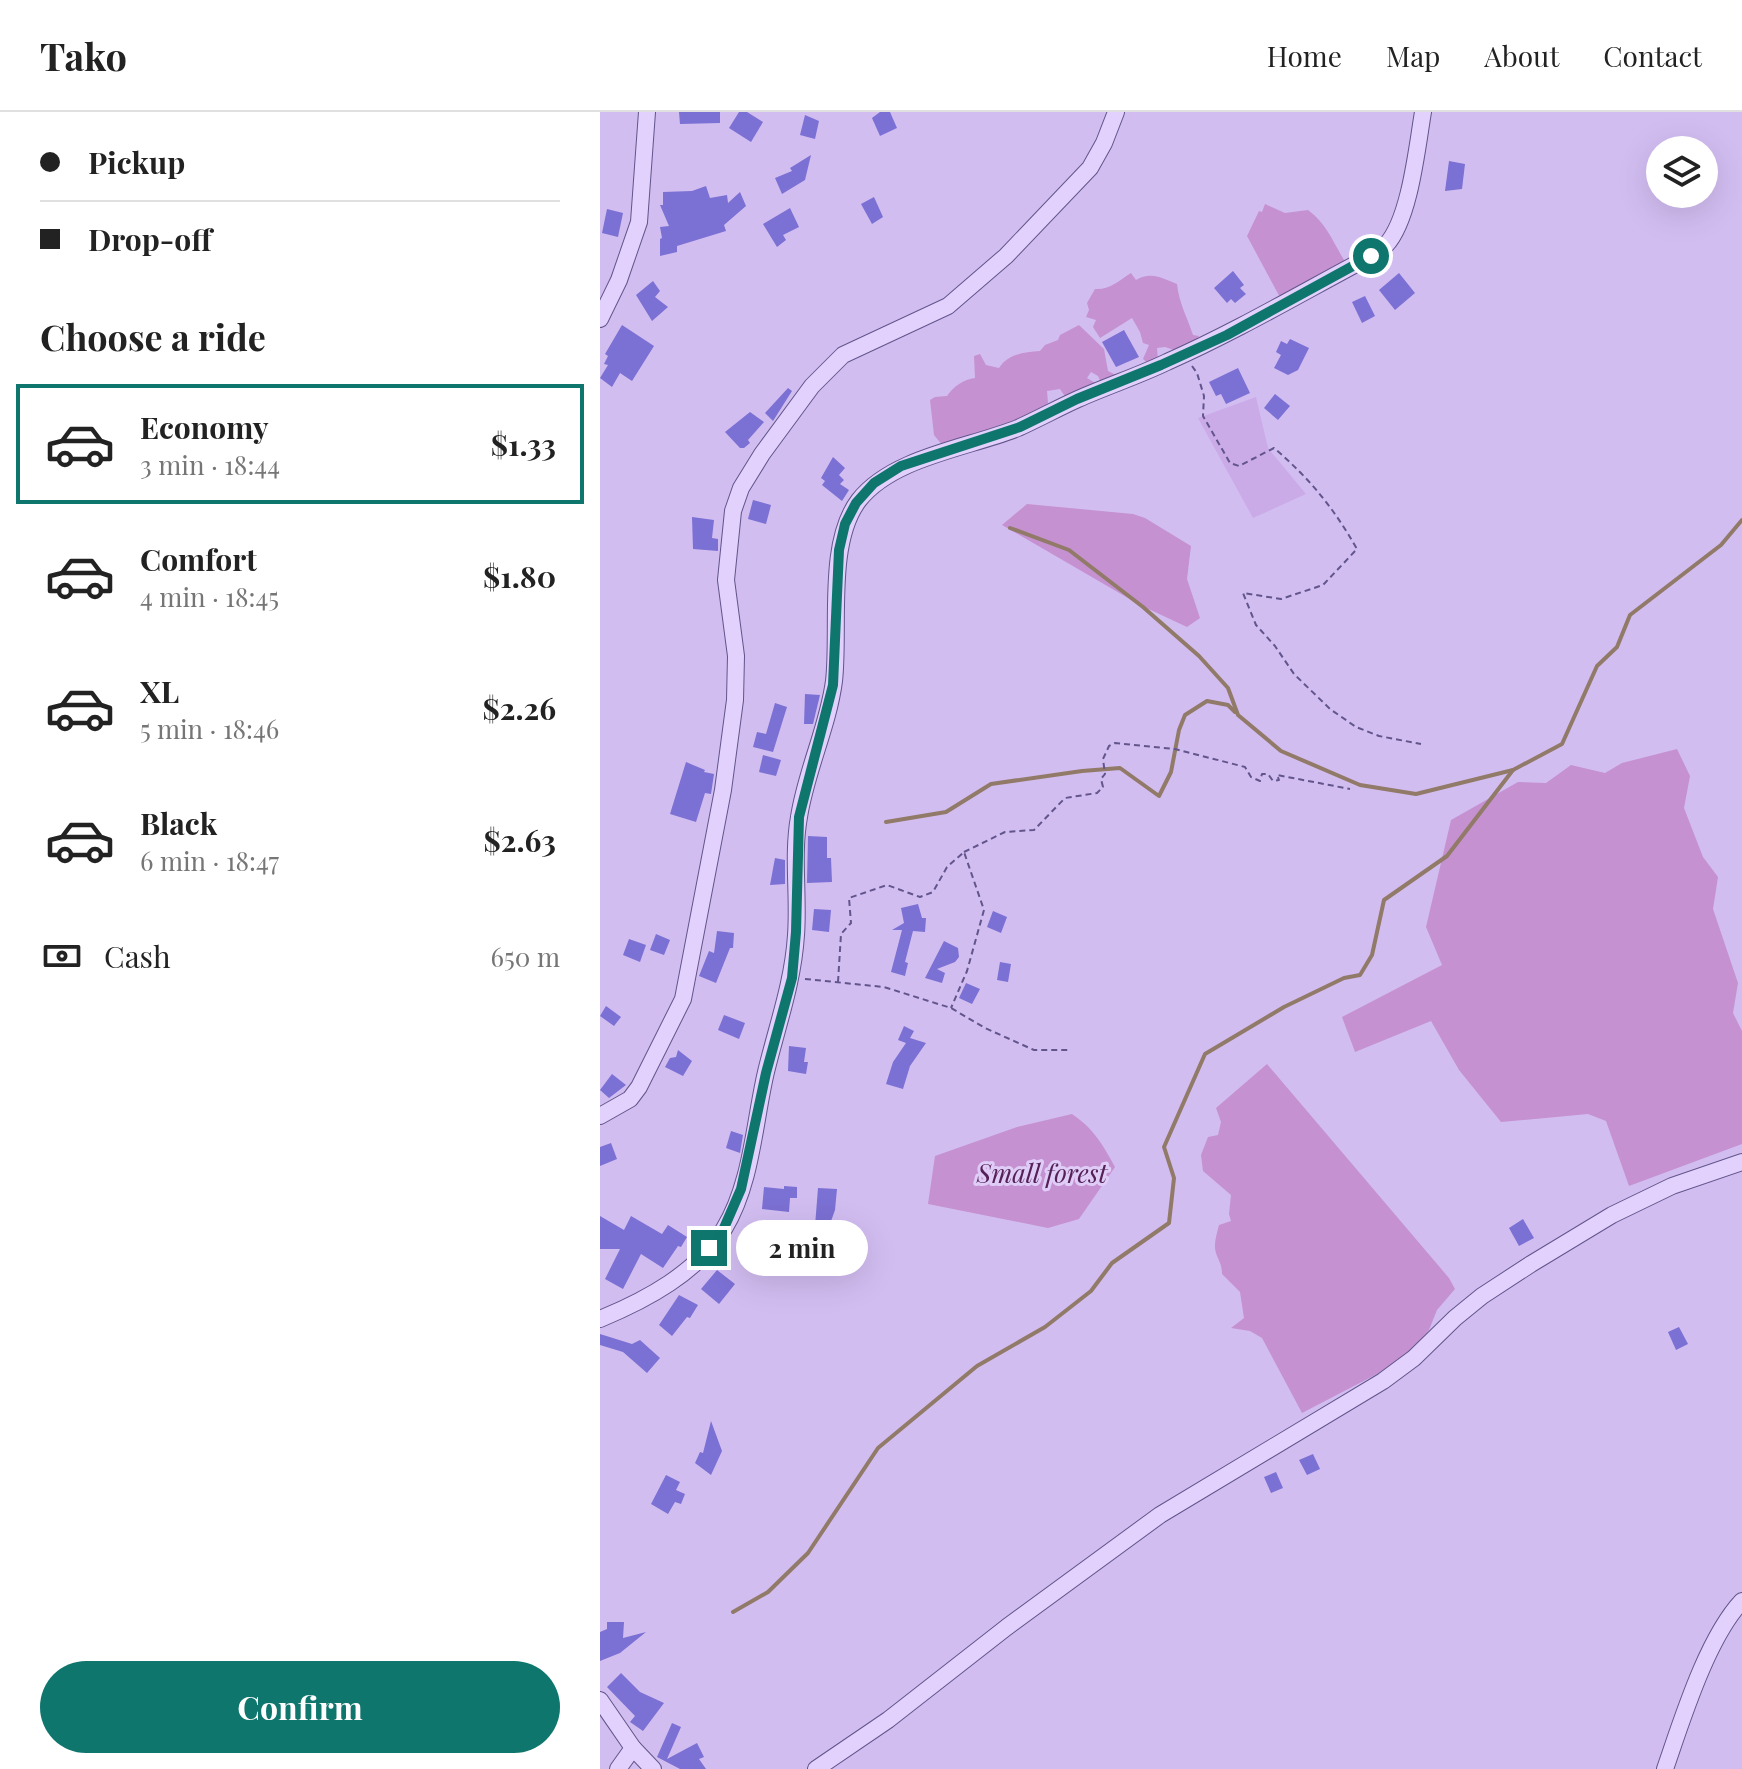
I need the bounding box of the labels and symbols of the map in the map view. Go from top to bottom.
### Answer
route start [1353,238,1389,274]
park label: Small forest [976,1155,1108,1190]
callout: 2 min [737,1220,869,1276]
route end [691,1230,727,1266]

